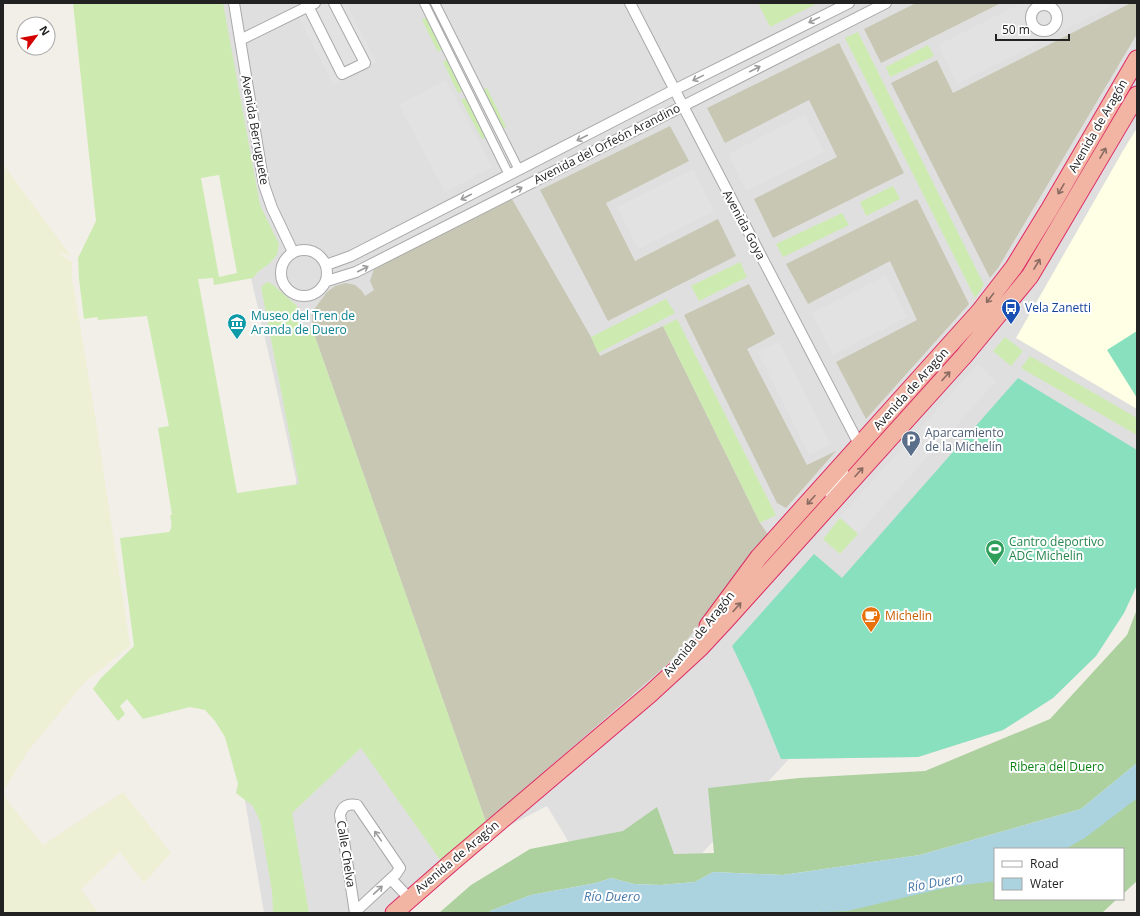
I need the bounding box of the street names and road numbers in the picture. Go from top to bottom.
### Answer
street label: Avenida Berruguete [237,74,274,186]
street label: Avenida de Aragón [1064,76,1131,176]
street label: Avenida del Orfeón Arandino [531,99,683,188]
street label: Avenida Goya [719,187,770,263]
street label: Avenida de Aragón [869,344,952,433]
street label: Avenida de Aragón [659,587,738,680]
street label: Avenida de Aragón [411,816,502,897]
street label: Calle Chelva [333,819,360,889]

